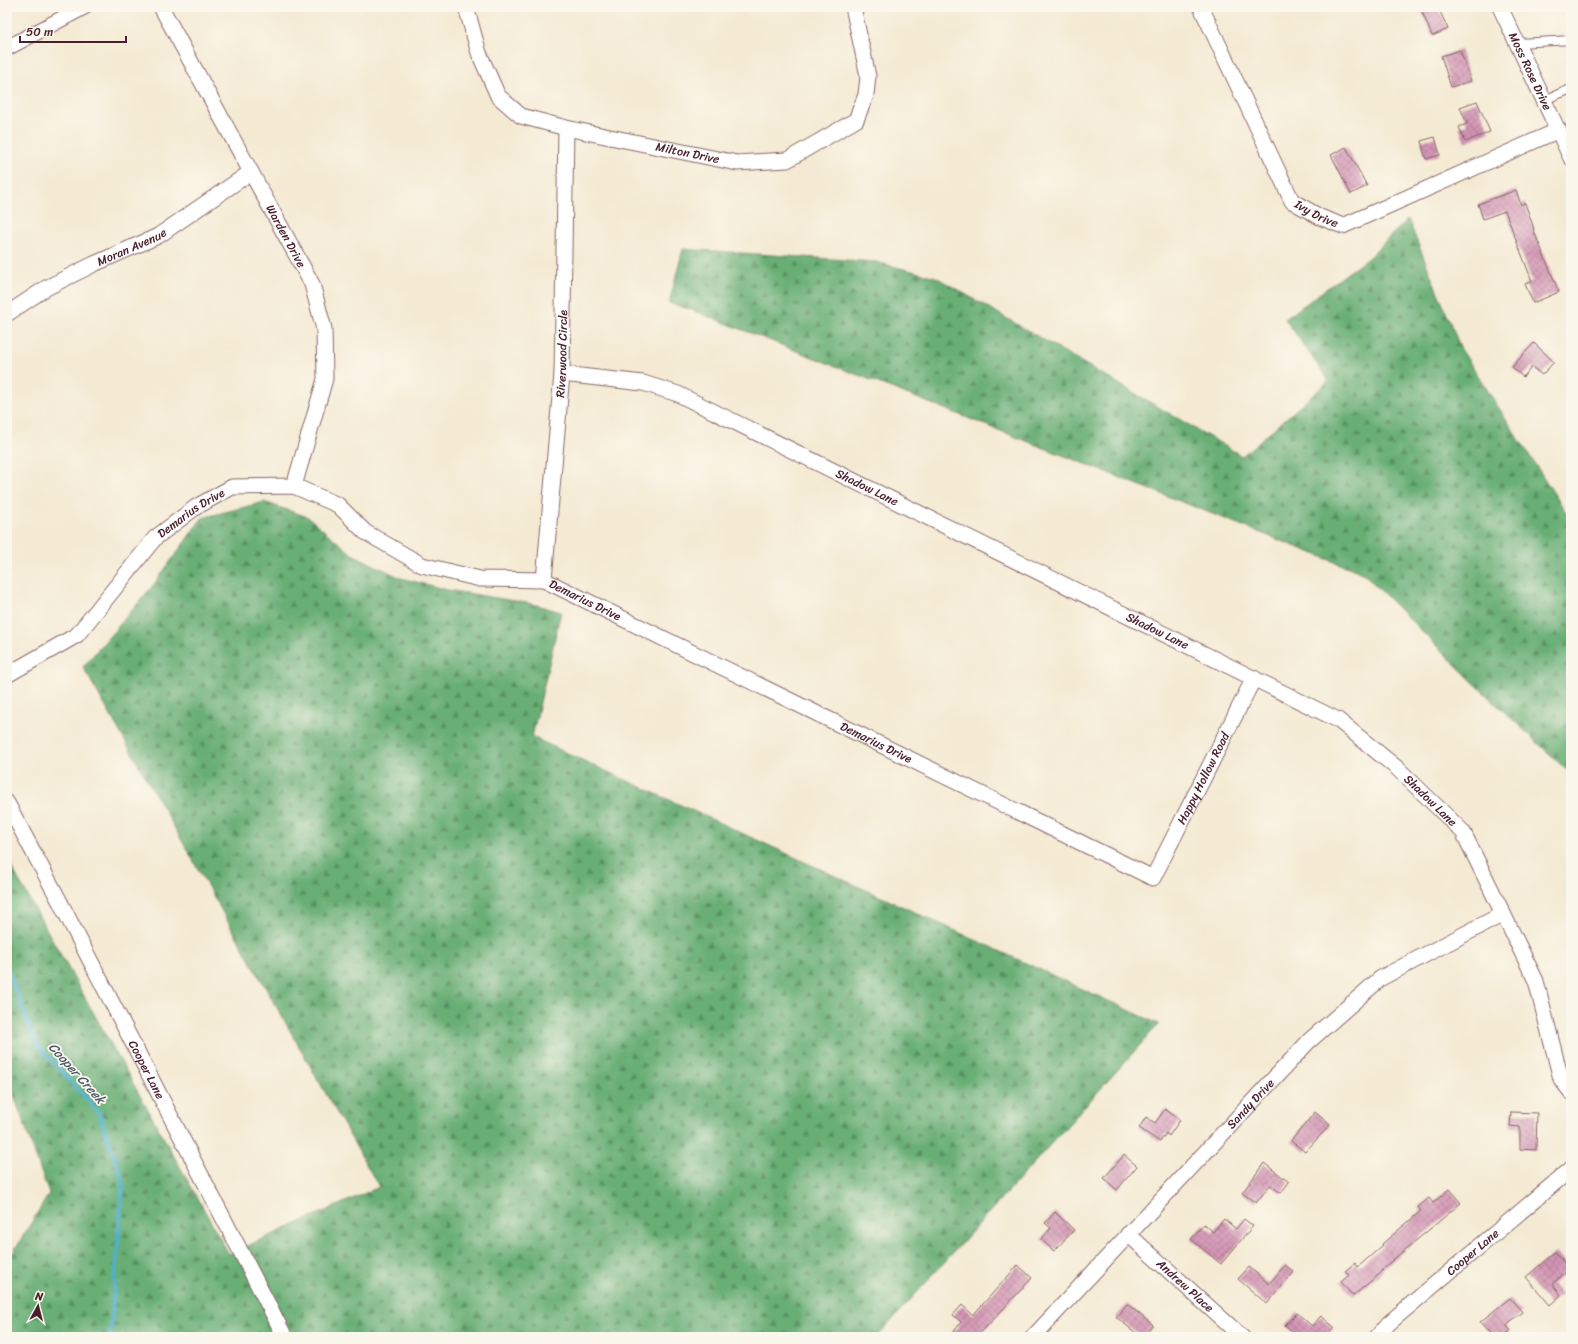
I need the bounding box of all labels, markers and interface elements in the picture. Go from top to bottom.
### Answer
scale bar [20,18,126,44]
text: 50 m [26,21,53,43]
street label: Moss Rose Drive [1502,28,1558,114]
street label: Milton Drive [654,136,722,170]
street label: Ivy Drive [1289,193,1342,234]
street label: Warden Drive [260,200,312,272]
street label: Moran Avenue [93,222,172,272]
street label: Riverwood Circle [549,309,574,399]
street label: Shadow Lane [832,462,902,512]
street label: Demarius Drive [152,482,229,544]
street label: Demarius Drive [545,573,625,627]
street label: Shadow Lane [1122,606,1193,656]
street label: Demarius Drive [836,715,916,770]
street label: Happy Hollow Road [1171,727,1237,828]
street label: Shadow Lane [1398,769,1463,832]
street label: Cooper Lane [122,1036,171,1103]
water label: Cooper Creek [43,1037,113,1111]
street label: Sandy Drive [1221,1073,1280,1134]
street label: Cooper Lane [1441,1223,1504,1281]
street label: Andrew Place [1150,1253,1219,1318]
north arrow [18,1286,58,1326]
text: N [33,1287,44,1307]

